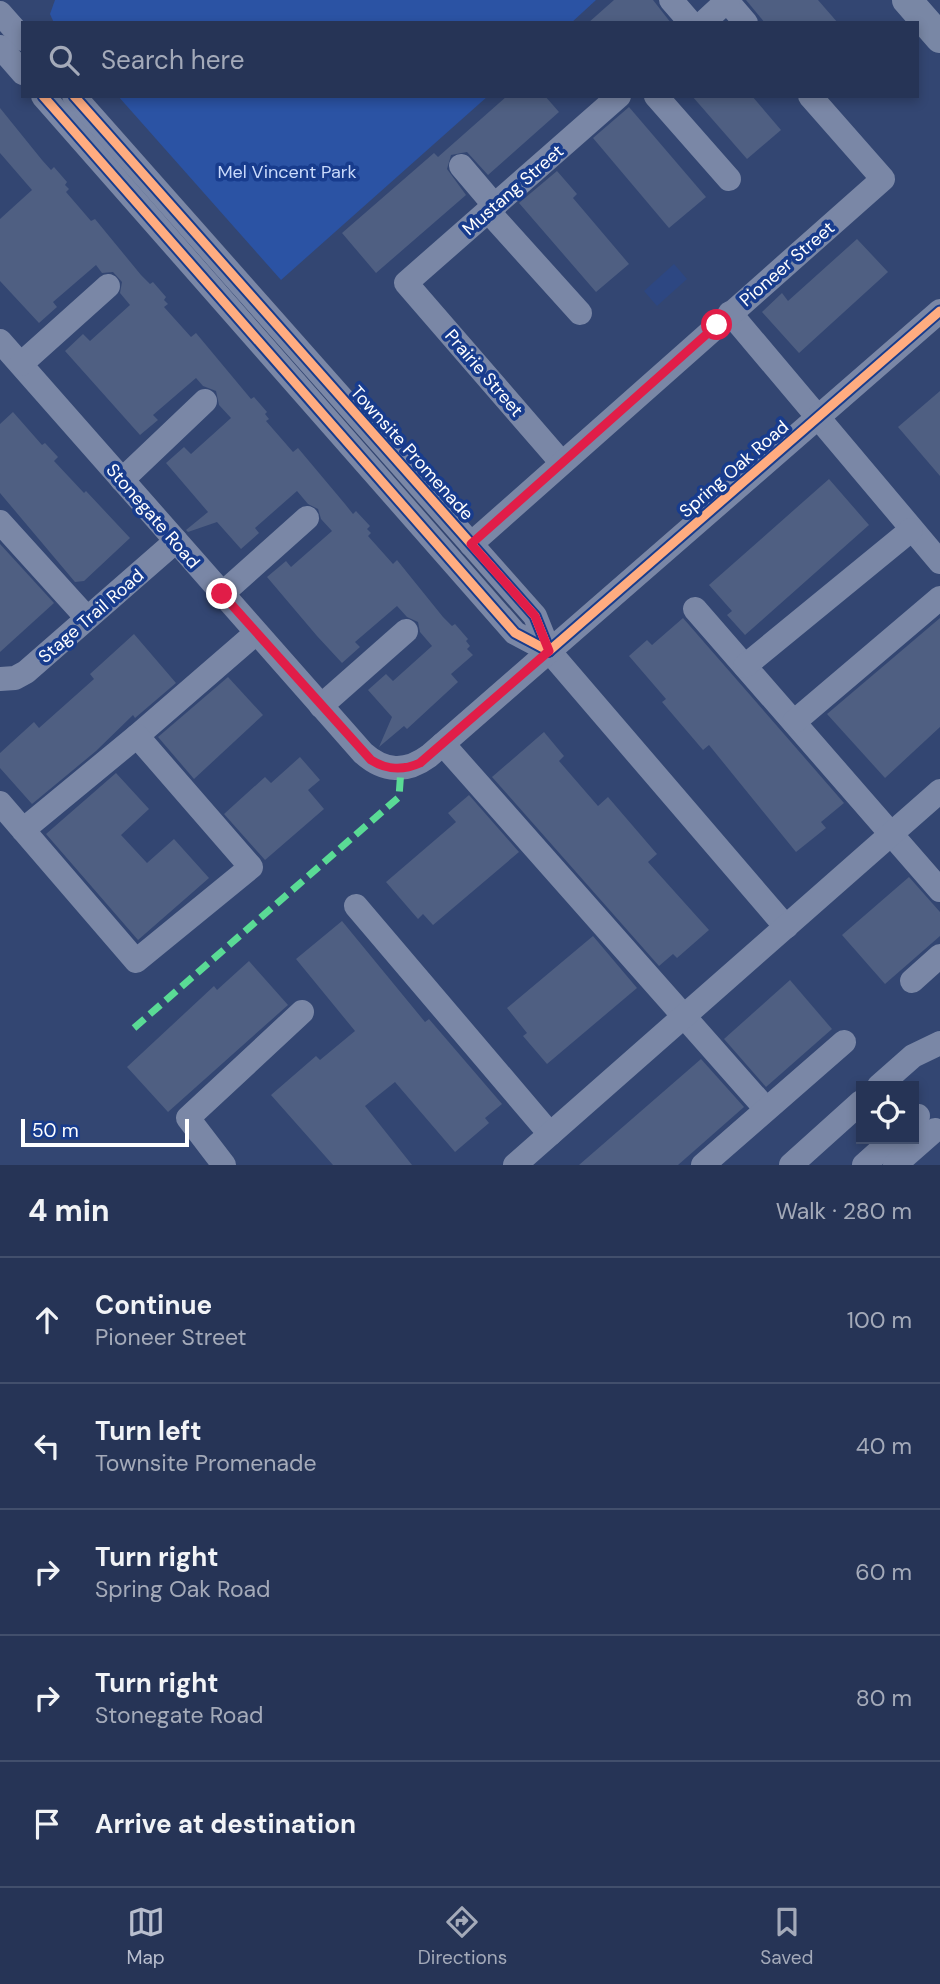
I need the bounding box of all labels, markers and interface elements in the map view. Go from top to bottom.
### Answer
search box [21,21,919,98]
icon: search [45,41,83,79]
text: Search here [101,43,244,77]
street label: Mustang Street [457,139,569,241]
park label: Mel Vincent Park [217,160,357,184]
street label: Pioneer Street [734,216,840,312]
route start [701,309,732,340]
street label: Prairie Street [439,324,529,422]
street label: Townsite Promenade [345,381,479,525]
street label: Spring Oak Road [674,415,794,523]
street label: Stonegate Road [101,458,205,574]
street label: Stage Trail Road [33,563,149,669]
route end [206,578,237,609]
map controls [856,1081,919,1144]
button: locate [856,1081,919,1144]
scale bar [21,1116,189,1148]
text: 50 m [32,1118,79,1143]
text: 4 min [28,1191,110,1230]
text: Walk · 280 m [776,1196,912,1226]
text: Continue [95,1288,212,1322]
icon: ahead [28,1301,66,1339]
text: 100 m [847,1305,912,1335]
text: Pioneer Street [95,1322,247,1352]
text: Turn left [95,1414,202,1448]
icon: left [28,1427,66,1465]
text: 40 m [856,1431,912,1461]
text: Townsite Promenade [95,1448,317,1478]
text: Turn right [95,1540,219,1574]
icon: right [28,1553,66,1591]
text: 60 m [855,1557,912,1587]
text: Spring Oak Road [95,1574,271,1604]
text: Turn right [95,1666,219,1700]
icon: right [28,1679,66,1717]
text: 80 m [856,1683,912,1713]
text: Stonegate Road [95,1700,263,1730]
icon: arrive [28,1805,66,1843]
text: Arrive at destination [95,1807,356,1841]
tab: Map [127,1903,165,1970]
tab: Directions [418,1903,507,1970]
tab: Saved [760,1903,813,1970]

